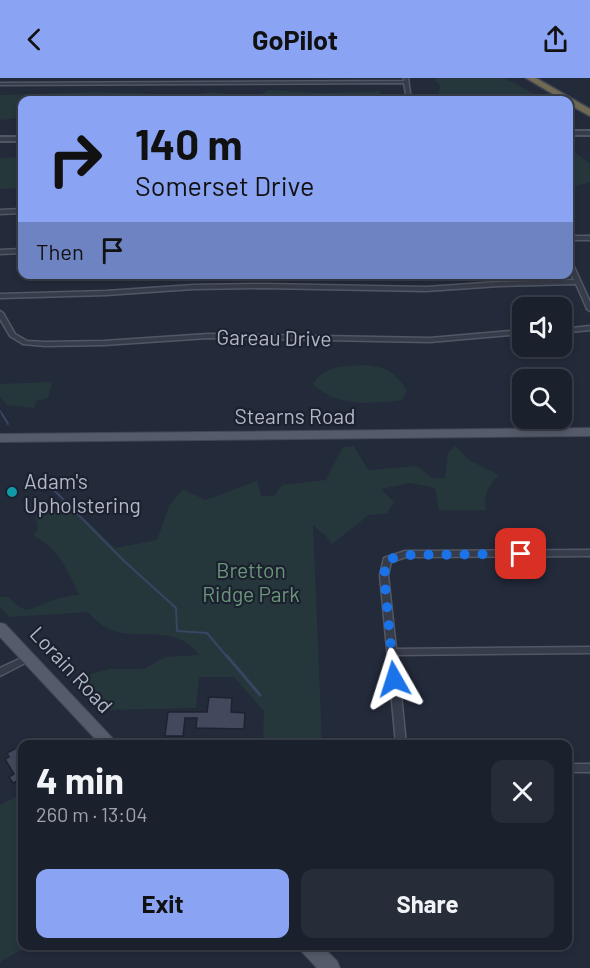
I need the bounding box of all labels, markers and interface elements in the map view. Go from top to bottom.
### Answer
icon: back [18,23,51,56]
text: GoPilot [252,23,338,55]
icon: share [539,23,572,56]
text: 140 m [135,118,243,168]
icon: right [36,120,114,198]
text: Somerset Drive [135,169,314,201]
icon: arrive [96,234,129,267]
text: Then [36,238,84,264]
map controls [512,297,572,429]
button: sound [512,297,572,357]
street label: Gareau Drive [216,323,332,351]
button: search [512,369,572,429]
street label: Stearns Road [234,403,356,428]
place label: Adam's Upholstering [24,468,141,517]
marker: Adam's Upholstering [5,485,19,499]
pin [495,528,546,579]
icon: arrive [504,537,537,570]
park label: Bretton Ridge Park [202,557,300,606]
street label: Lorain Road [26,621,118,717]
position arrow [362,647,426,711]
text: 4 min [36,758,124,801]
button: close [491,760,554,823]
text: 260 m · 13:04 [36,802,147,826]
button: Exit [36,869,289,938]
button: Share [301,869,554,938]

